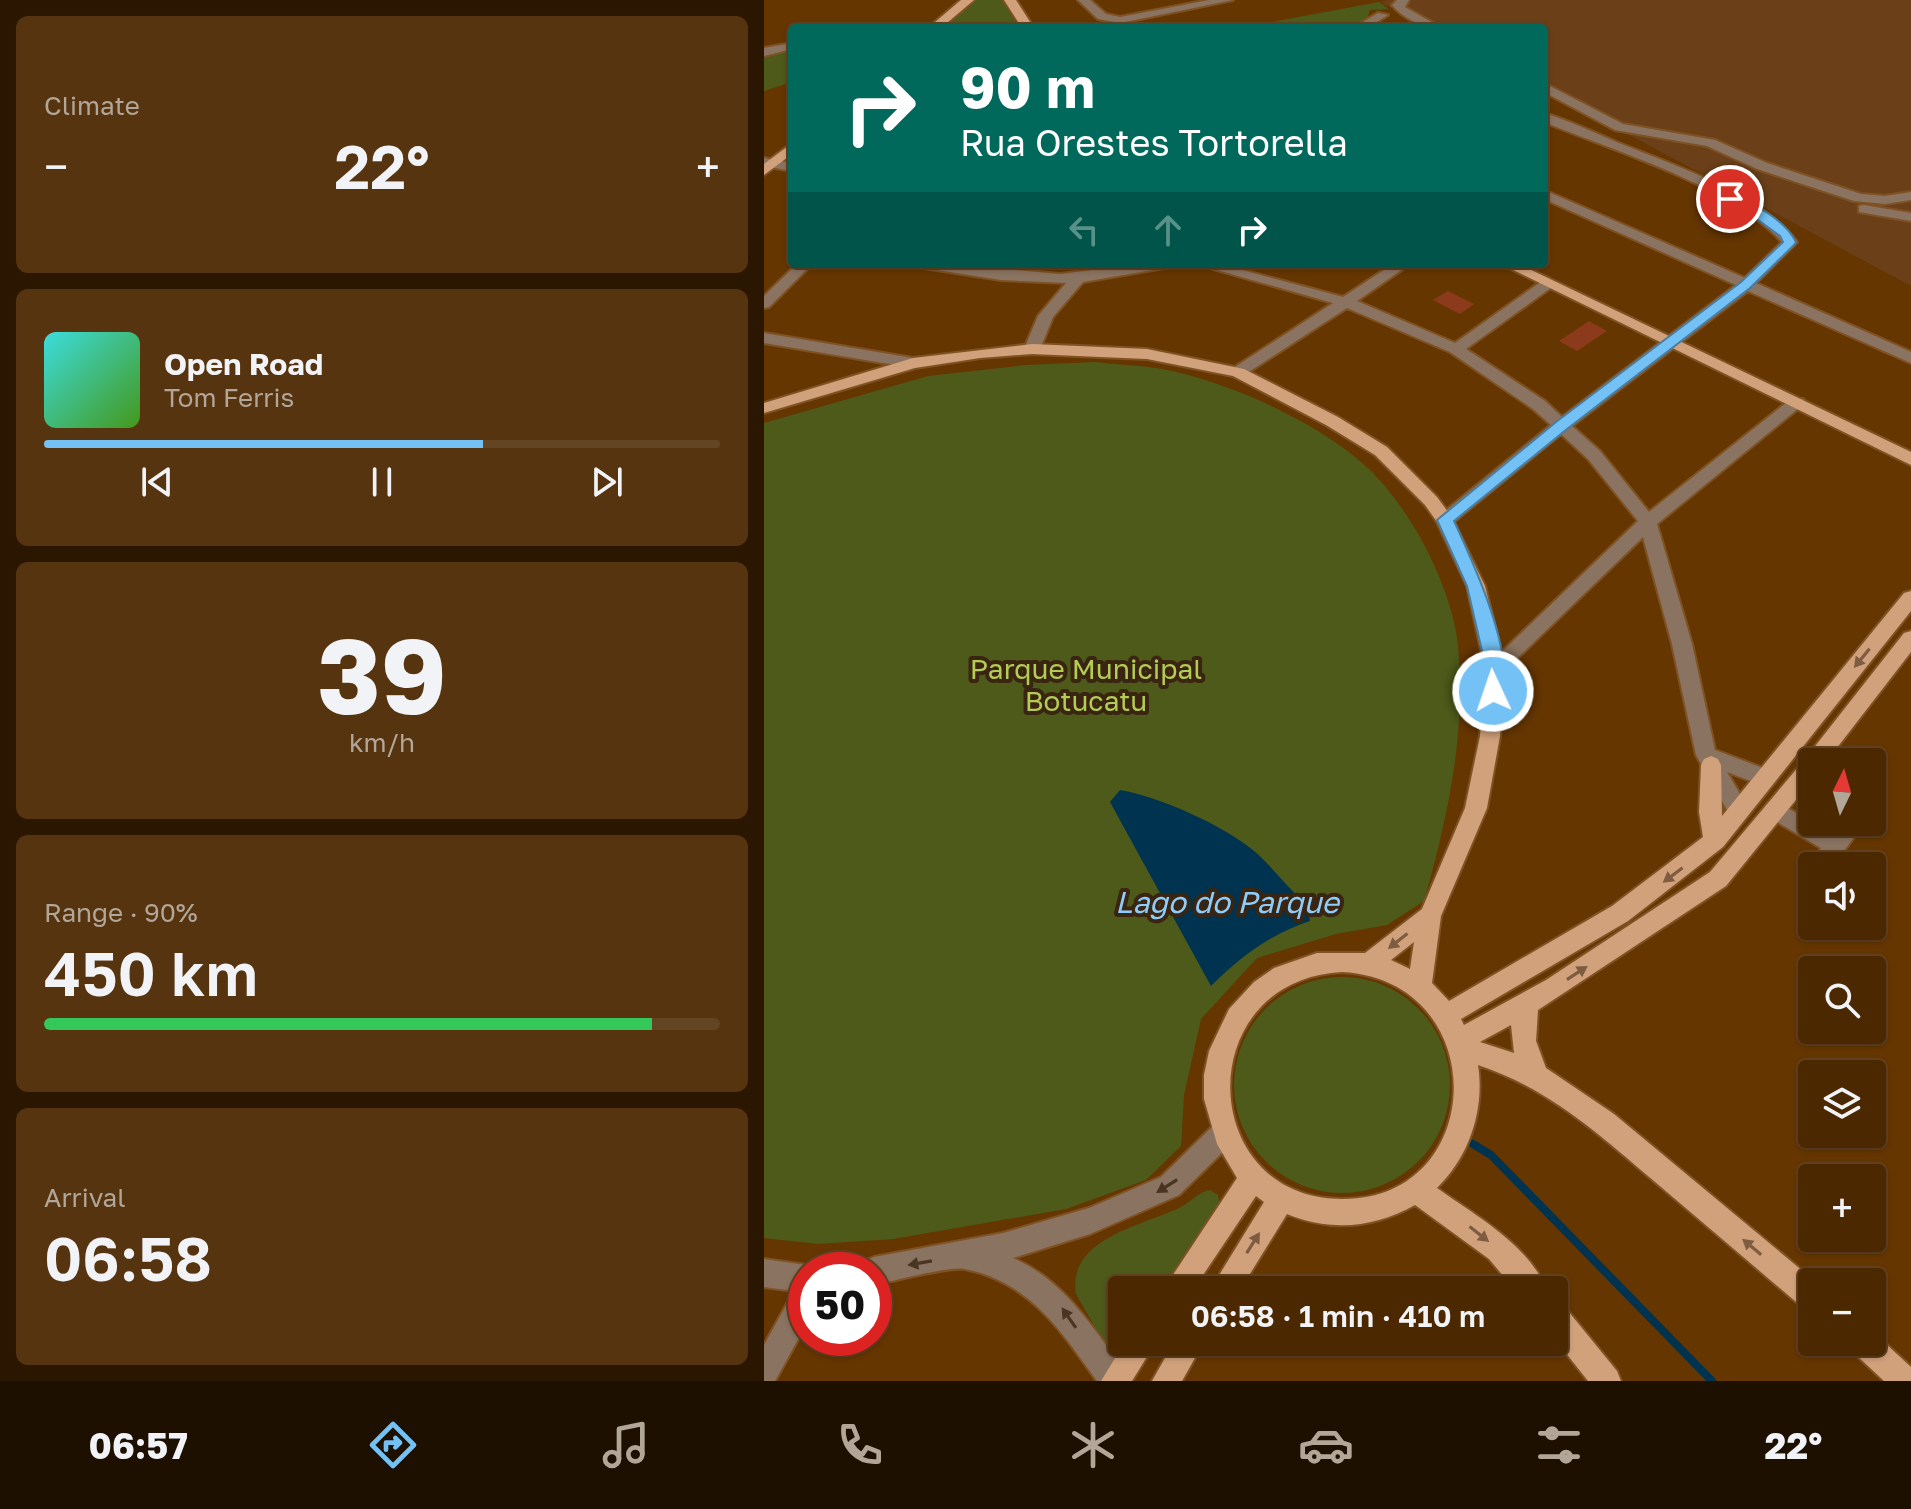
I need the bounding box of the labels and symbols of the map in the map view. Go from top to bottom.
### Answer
pin [1696,165,1764,233]
one-way arrow [1854,648,1871,668]
position arrow [1451,649,1535,733]
park label: Parque Municipal Botucatu [970,652,1202,717]
north arrow [1798,748,1886,836]
one-way arrow [1663,866,1684,882]
water label: Lago do Parque [1115,884,1342,920]
one-way arrow [1388,932,1409,948]
one-way arrow [1566,967,1588,981]
one-way arrow [1156,1178,1177,1193]
one-way arrow [1469,1225,1489,1241]
one-way arrow [1246,1232,1260,1254]
one-way arrow [1743,1239,1763,1256]
speed limit sign: 50 [788,1252,892,1356]
one-way arrow [907,1258,932,1270]
one-way arrow [1062,1307,1077,1328]

